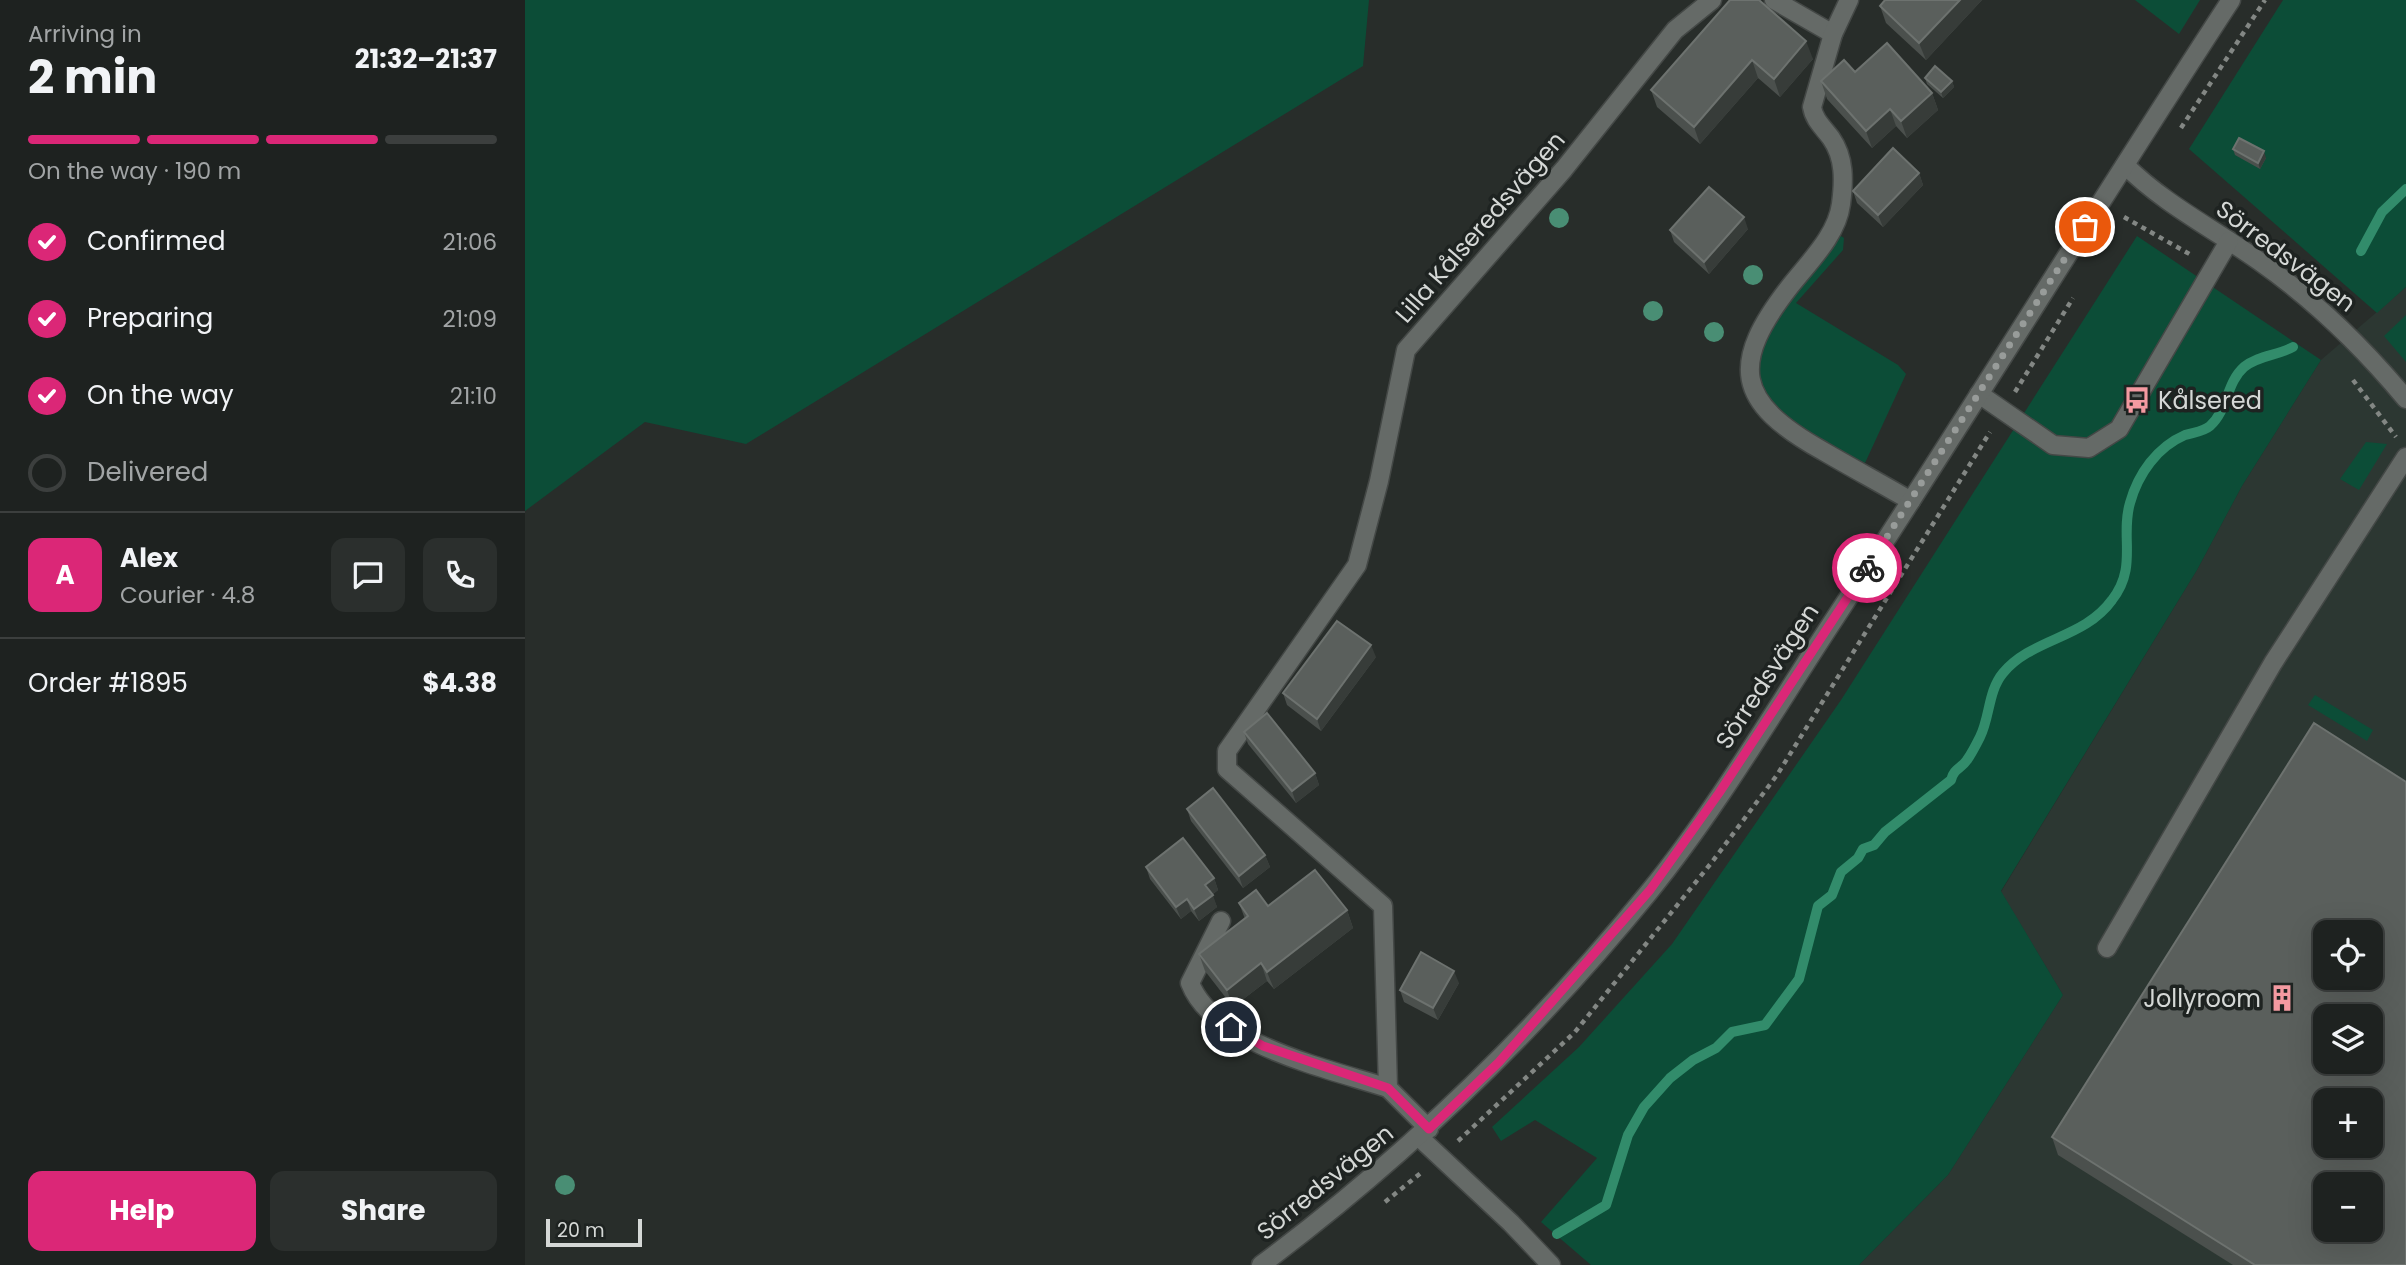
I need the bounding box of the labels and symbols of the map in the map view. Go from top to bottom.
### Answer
street label: Lilla Kålseredsvägen [1388,124,1572,330]
street label: Sörredsvägen [2209,193,2363,319]
pin [2055,197,2115,257]
place label: Kålsered [2158,384,2262,417]
bus stop icon: Kålsered [2122,385,2152,415]
courier [1832,533,1902,603]
street label: Sörredsvägen [1708,597,1826,755]
place label: Jollyroom [2143,982,2261,1015]
building icon: Jollyroom [2267,983,2297,1013]
pin [1201,997,1261,1057]
street label: Sörredsvägen [1250,1117,1400,1247]
scale bar [546,1216,642,1248]

